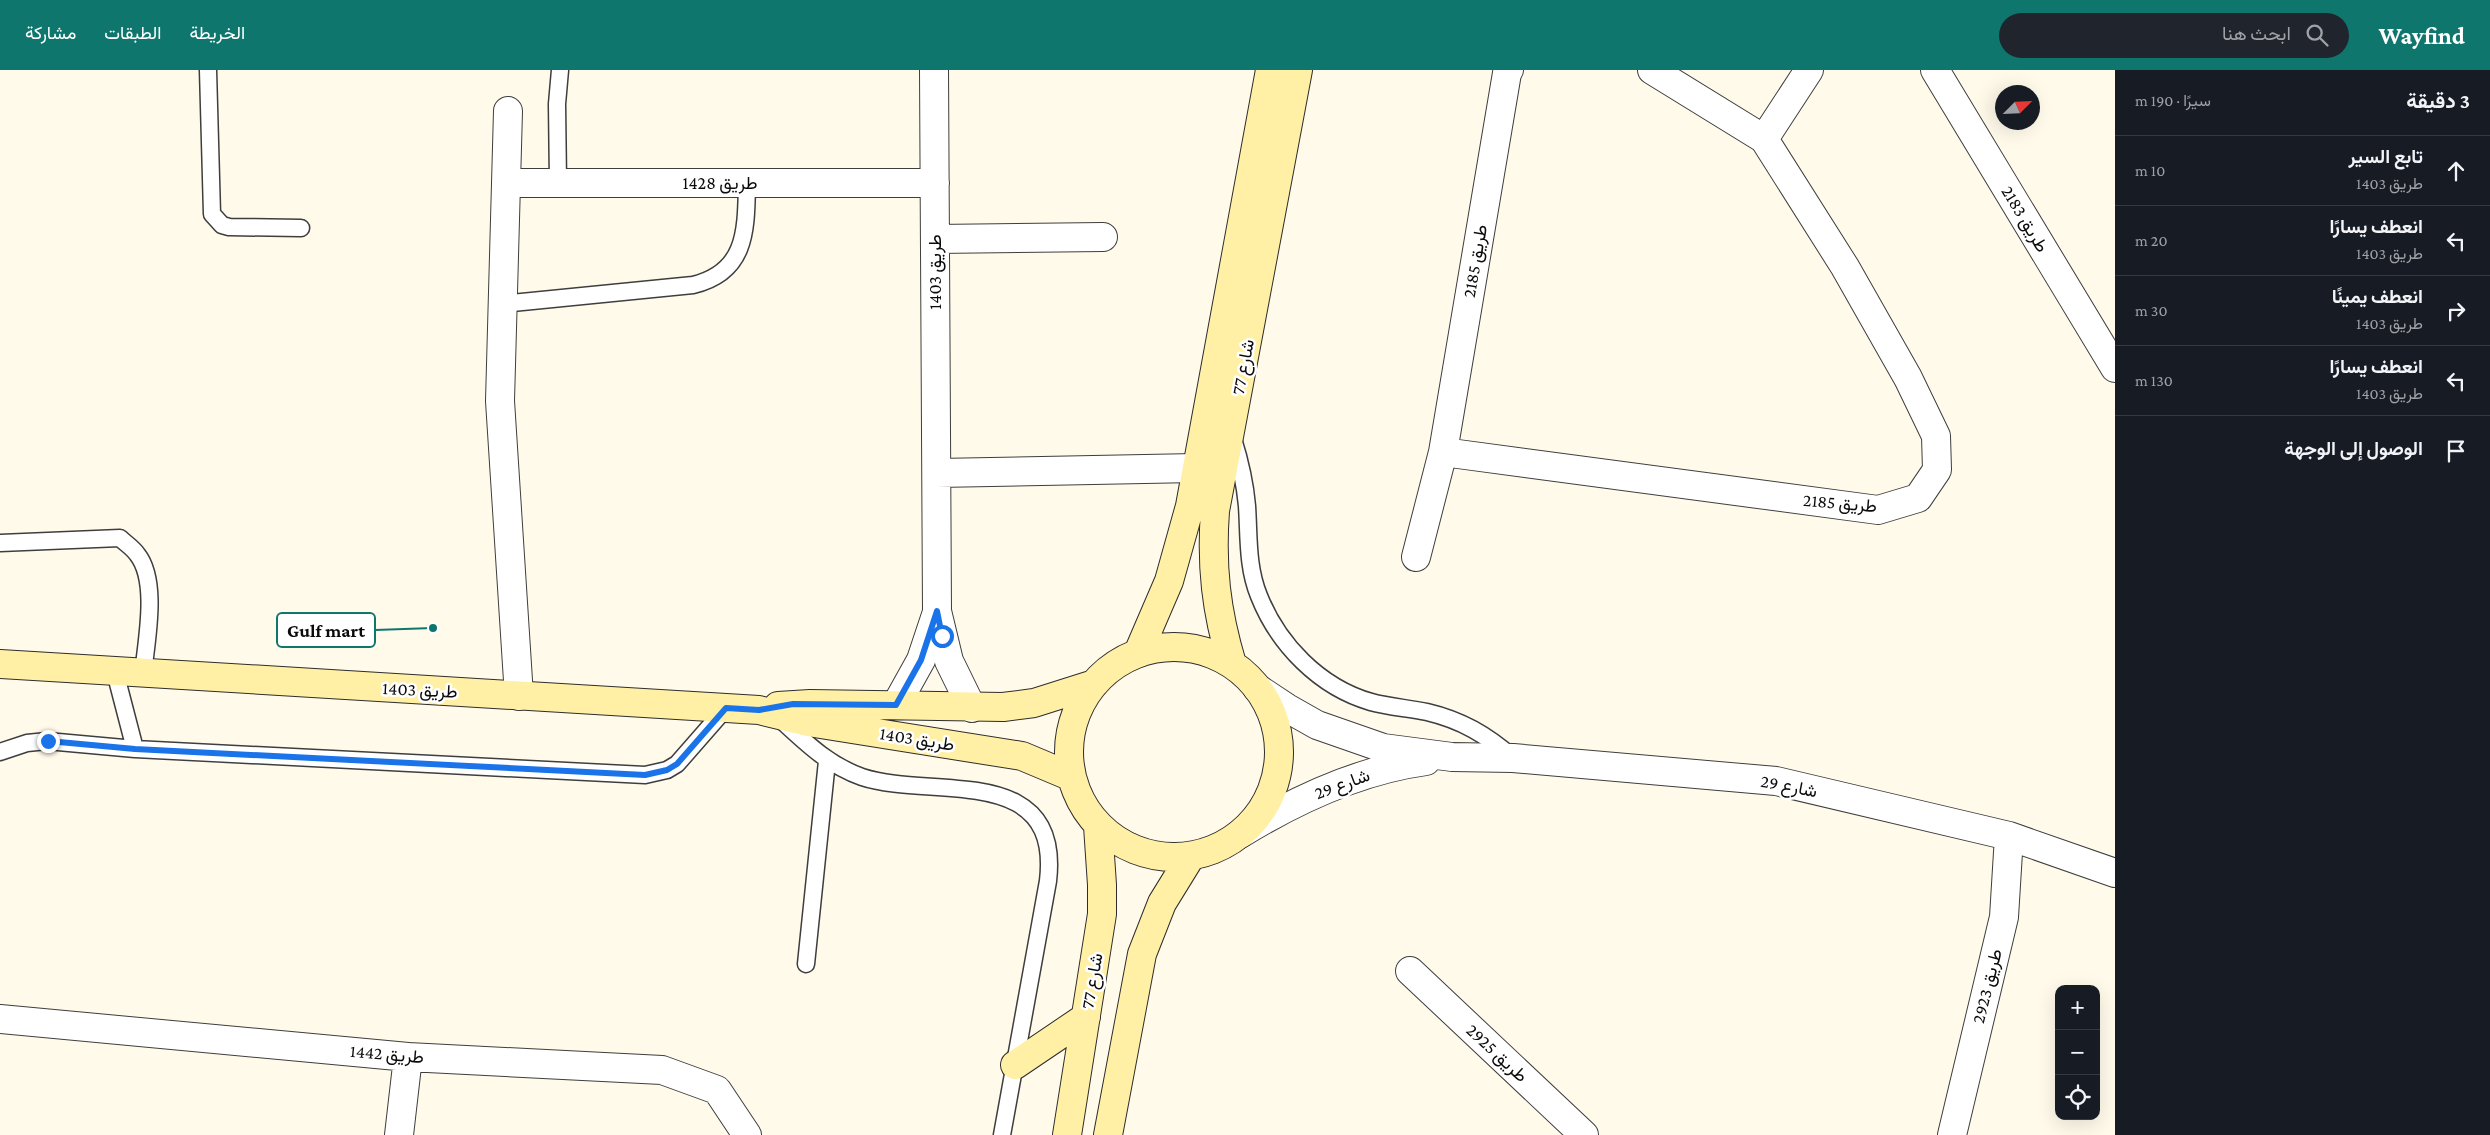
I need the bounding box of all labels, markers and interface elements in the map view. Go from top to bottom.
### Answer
search box [1999,13,2349,58]
icon: search [2303,21,2331,49]
text: Wayfind [2379,22,2465,49]
text: مشاركة [25,23,76,43]
text: الطبقات [104,23,161,43]
text: الخريطة [189,23,245,43]
text: ابحث هنا [2222,23,2291,44]
north arrow [1995,85,2040,130]
text: 3 دقيقة [2406,89,2470,113]
text: سيرًا · 190 m [2135,92,2211,109]
text: تابع السير [2348,146,2423,167]
icon: ahead [2442,157,2470,185]
text: 10 m [2135,162,2165,179]
street label: طريق 1428 [683,173,757,194]
text: طريق 1403 [2356,175,2423,192]
street label: طريق 2183 [1997,182,2053,256]
text: انعطف يسارًا [2329,216,2423,237]
street label: طريق 2185 [1459,223,1492,299]
icon: left [2442,227,2470,255]
text: 20 m [2135,232,2168,249]
street label: طريق 1403 [925,234,946,310]
text: طريق 1403 [2356,245,2423,262]
text: انعطف يمينًا [2332,286,2423,307]
icon: right [2442,297,2470,325]
text: 30 m [2135,302,2168,319]
text: طريق 1403 [2356,315,2423,332]
street label: شارع 77 [1228,338,1260,397]
text: انعطف يسارًا [2329,356,2423,377]
icon: left [2442,367,2470,395]
text: 130 m [2135,372,2173,389]
text: طريق 1403 [2356,385,2423,402]
icon: arrive [2442,437,2470,465]
text: الوصول إلى الوجهة [2284,438,2423,459]
street label: طريق 2185 [1802,490,1878,517]
callout: Gulf mart [277,613,375,647]
text: Gulf mart [287,620,365,641]
route start [931,625,954,648]
street label: طريق 1403 [382,678,458,703]
street label: طريق 1403 [878,723,956,756]
route end [37,730,60,753]
street label: شارع 29 [1312,765,1373,805]
street label: شارع 29 [1759,771,1819,803]
street label: طريق 2923 [1968,947,2007,1026]
street label: شارع 77 [1077,952,1109,1011]
map controls [2055,985,2100,1120]
button: + [2055,985,2100,1030]
street label: طريق 2925 [1462,1020,1532,1087]
button: − [2055,1030,2100,1075]
street label: طريق 1442 [349,1041,425,1068]
button: locate [2055,1075,2100,1120]

